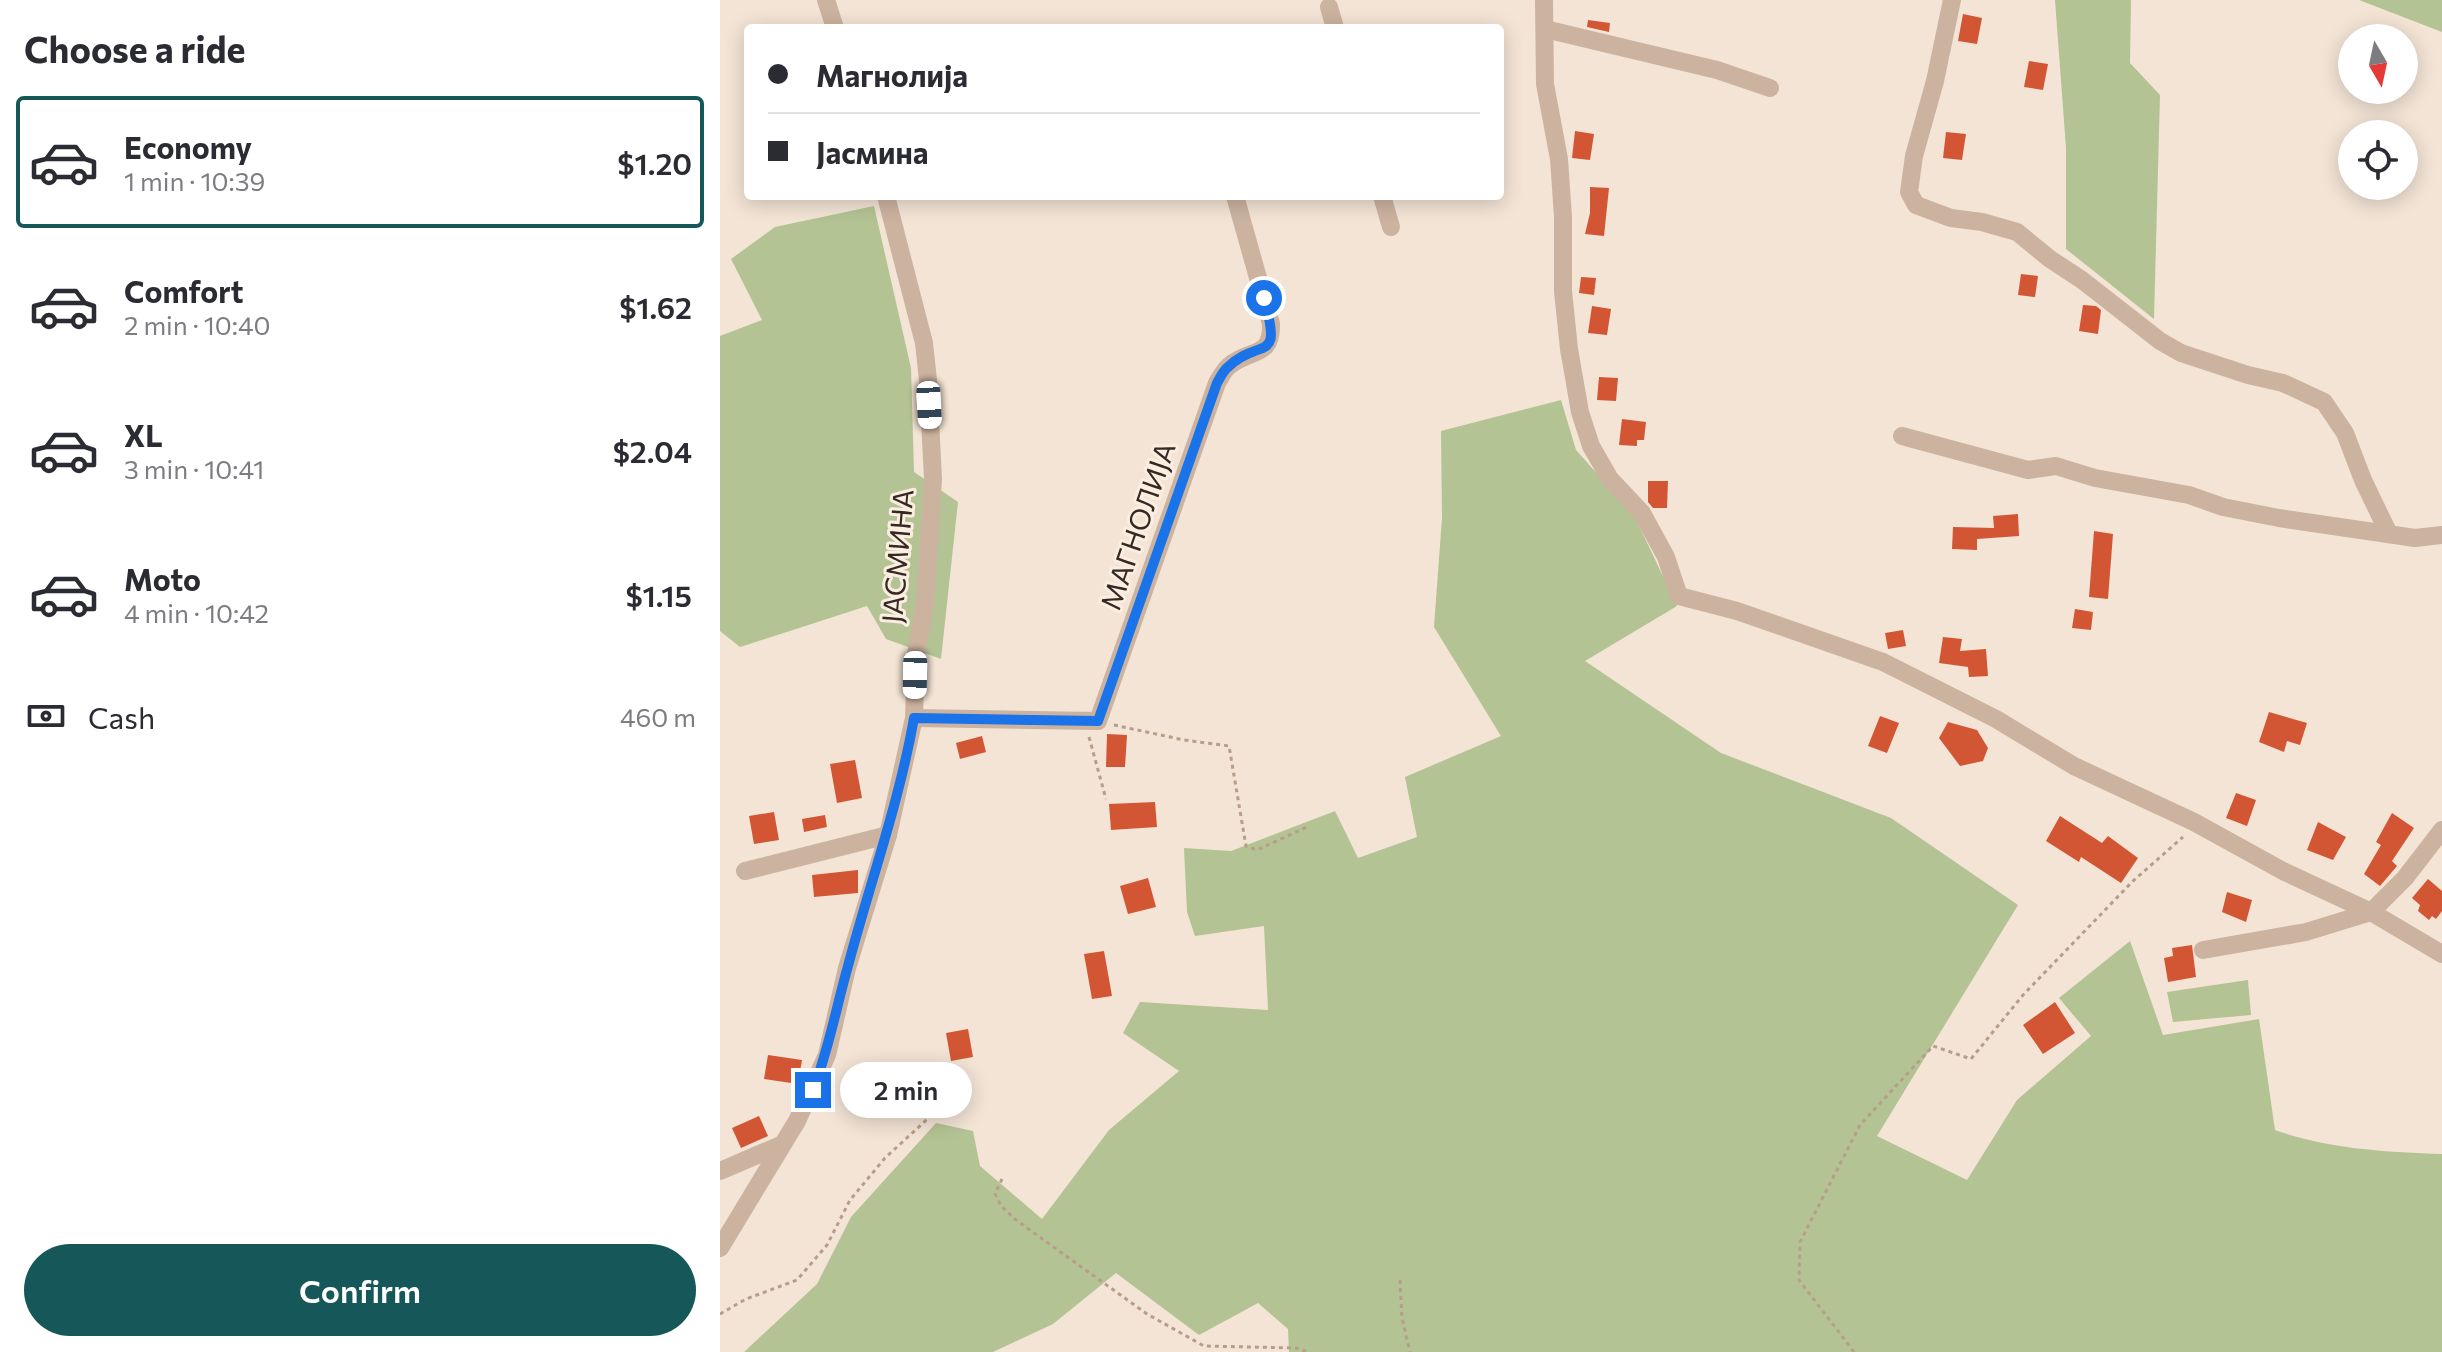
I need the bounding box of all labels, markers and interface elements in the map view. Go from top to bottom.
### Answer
north arrow [2338,24,2418,104]
map controls [2338,24,2418,200]
text: Choose a ride [24,26,245,70]
text: Магнолија [816,56,968,93]
button: locate [2338,120,2418,200]
icon: car [28,126,100,198]
text: Economy [124,128,252,165]
text: Јасмина [816,133,929,170]
text: $1.20 [617,144,692,181]
text: 1 min · 10:39 [124,165,265,196]
icon: car [28,270,100,342]
text: Comfort [124,272,243,309]
route start [1246,280,1282,316]
text: $1.62 [619,288,692,325]
text: 2 min · 10:40 [124,309,271,340]
car [916,380,942,430]
icon: car [28,414,100,486]
text: XL [124,416,163,453]
text: $2.04 [613,432,692,469]
street label: МАГНОЛИЈА [1092,437,1182,614]
text: 3 min · 10:41 [124,453,264,484]
street label: ЈАСМИНА [874,488,920,624]
icon: car [28,558,100,630]
text: Moto [124,560,201,597]
text: $1.15 [625,576,692,613]
text: 4 min · 10:42 [124,597,269,628]
car [903,651,927,699]
icon: cash [24,694,68,738]
text: Cash [88,698,155,735]
text: 460 m [620,701,696,732]
callout: 2 min [841,1062,973,1118]
route end [795,1072,831,1108]
text: 2 min [874,1074,938,1105]
button: Confirm [24,1244,696,1336]

